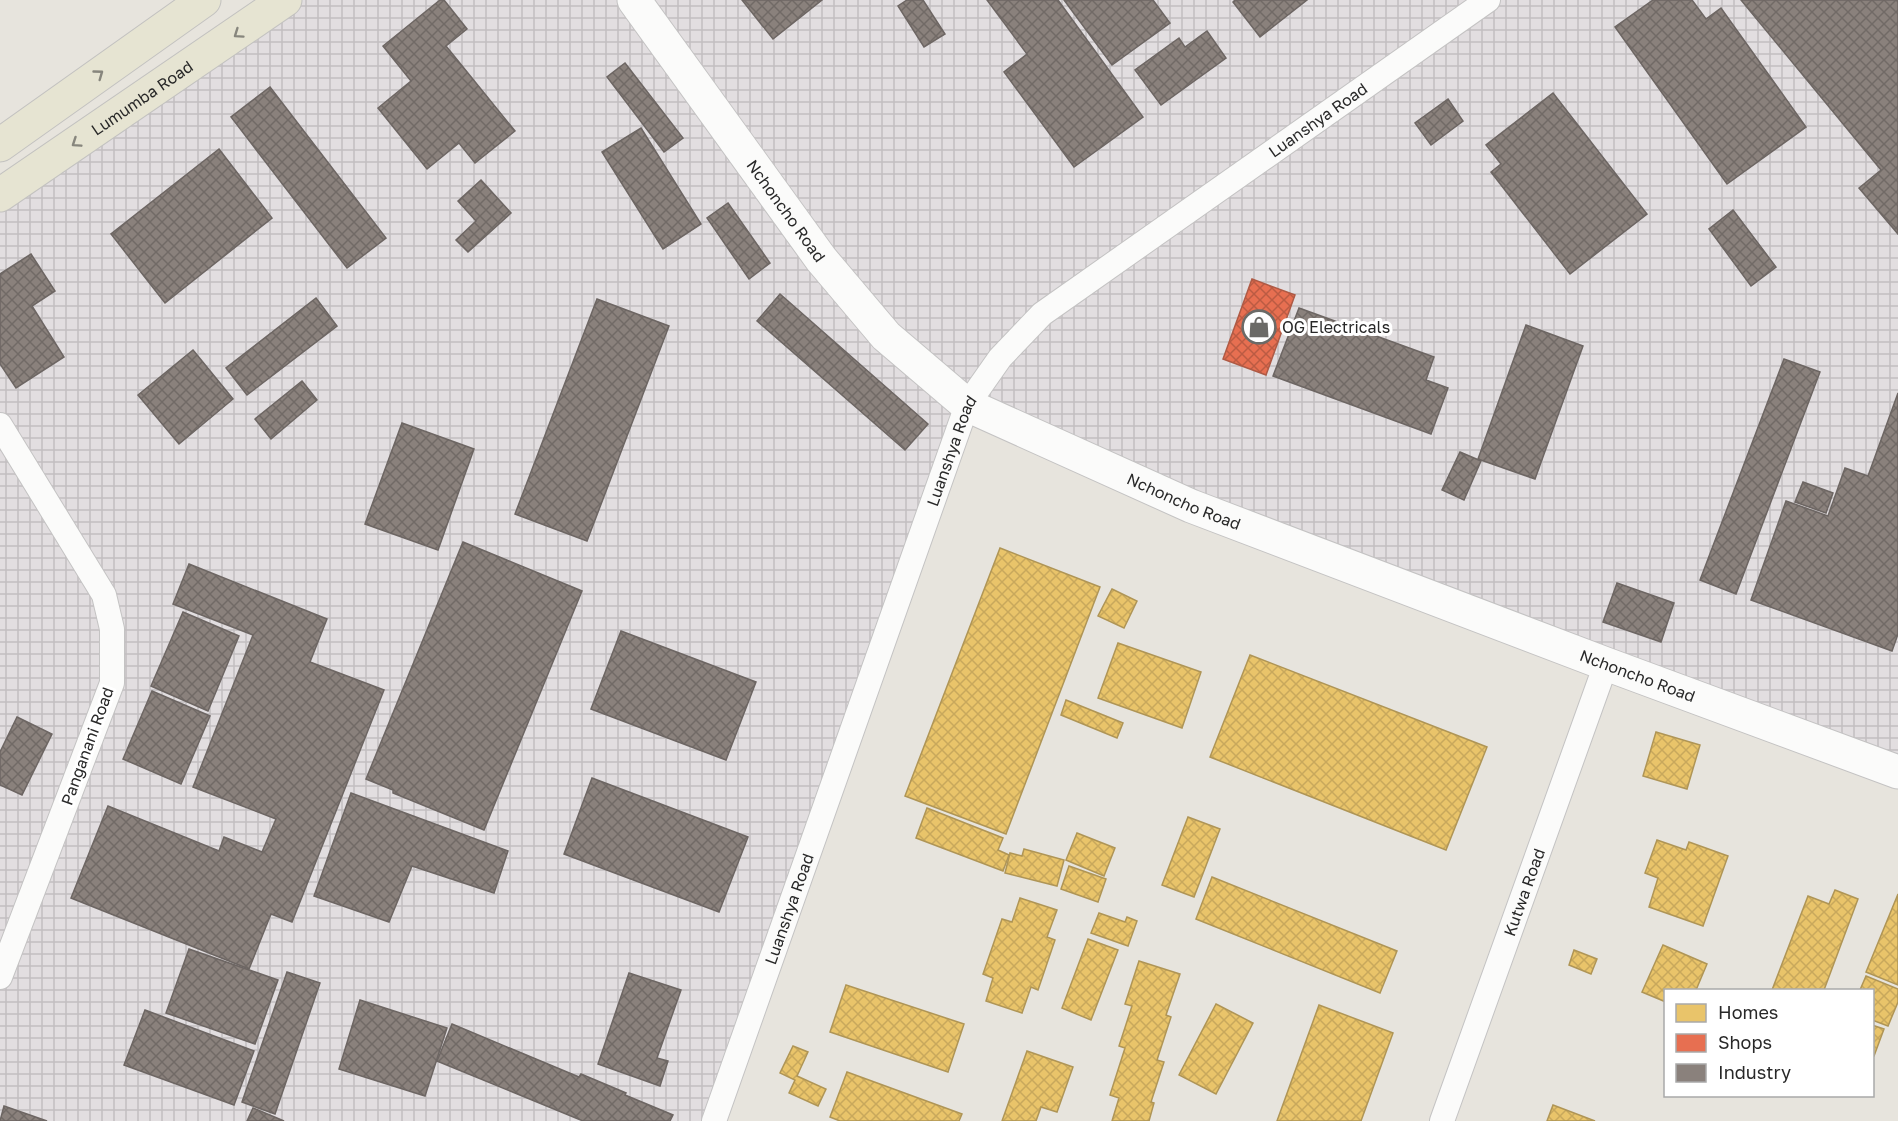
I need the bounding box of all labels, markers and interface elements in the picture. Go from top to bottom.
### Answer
one-way arrow [233,27,244,38]
street label: Lumumba Road [87,56,197,140]
one-way arrow [92,70,103,81]
street label: Luanshya Road [1265,78,1371,161]
one-way arrow [72,136,83,147]
street label: Nchoncho Road [742,156,830,266]
shop icon: OG Electricals [1241,309,1277,345]
place label: OG Electricals [1282,317,1390,337]
street label: Luanshya Road [922,391,981,509]
street label: Nchoncho Road [1124,468,1244,534]
street label: Nchoncho Road [1577,645,1698,706]
street label: Panganani Road [56,684,118,808]
street label: Kutwa Road [1499,846,1549,939]
street label: Luanshya Road [760,851,818,967]
legend [1664,989,1874,1097]
text: Homes [1718,1001,1778,1023]
text: Shops [1718,1031,1772,1053]
text: Industry [1718,1061,1791,1083]

